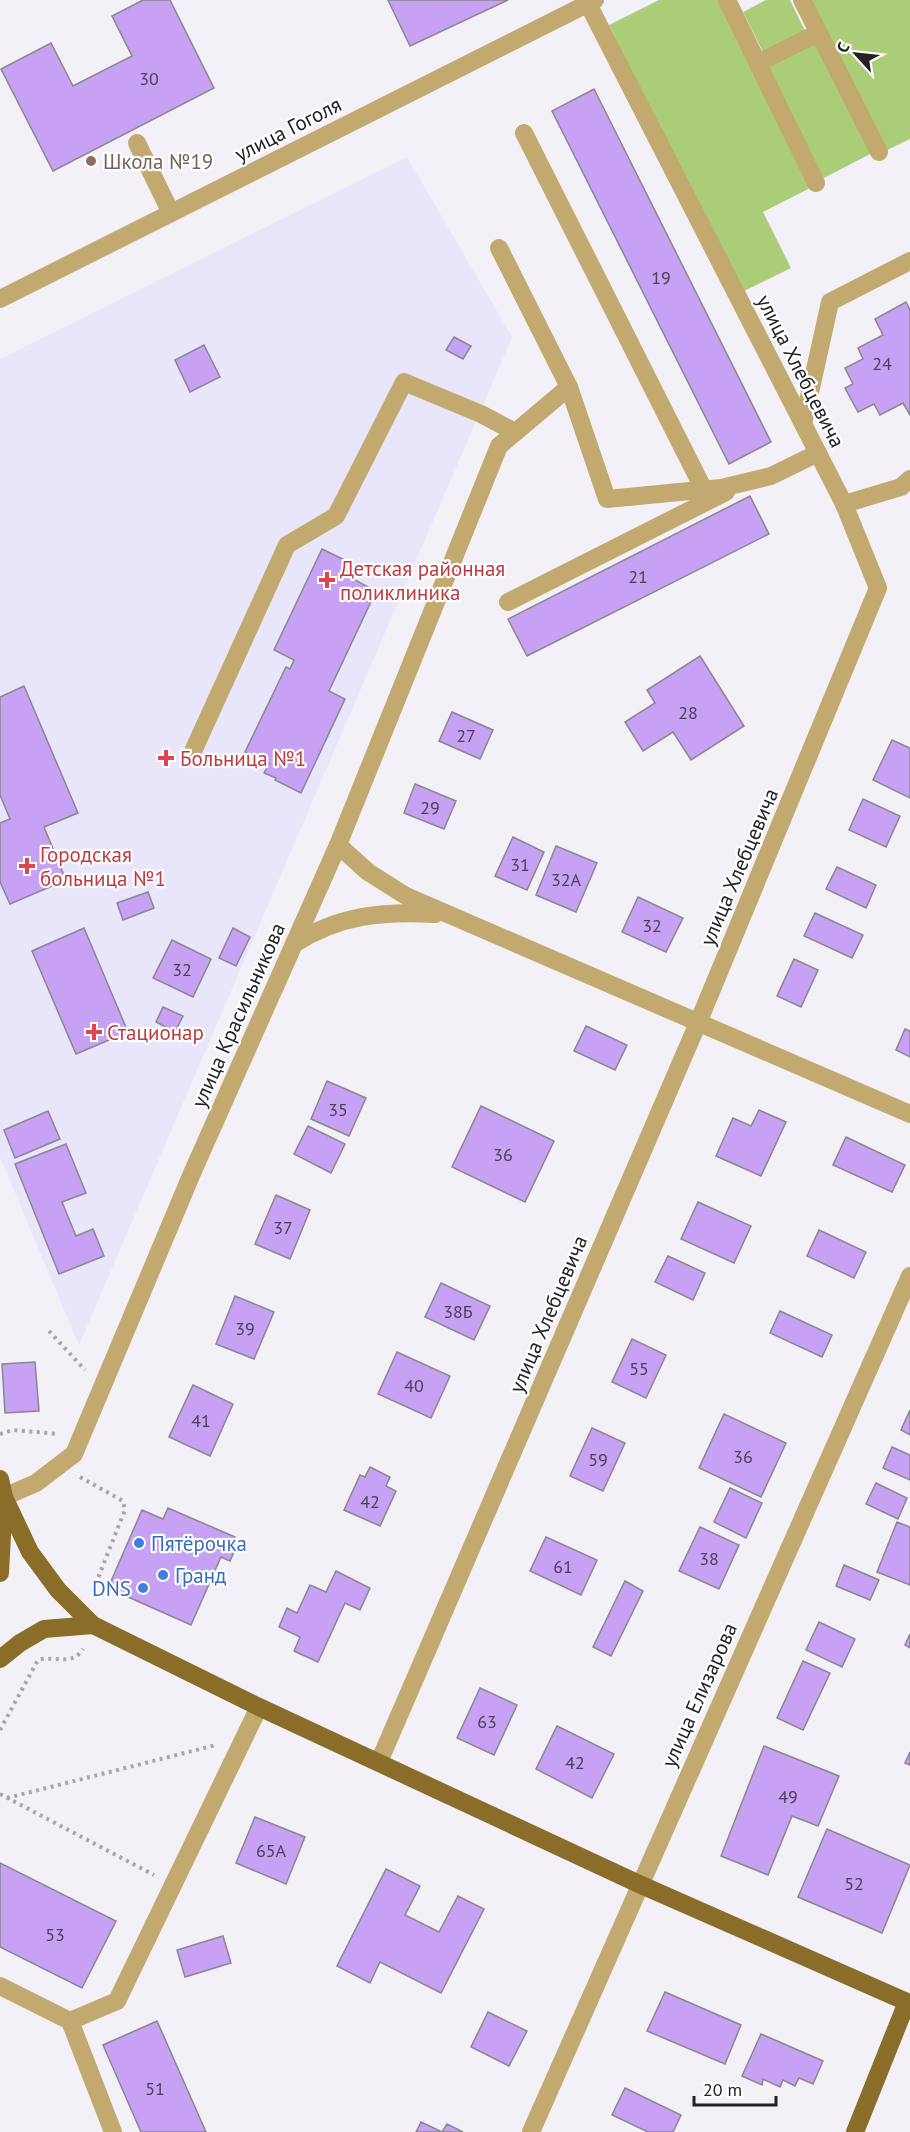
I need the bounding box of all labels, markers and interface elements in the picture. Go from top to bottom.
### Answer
north arrow [826,24,886,84]
text: С [832,39,854,56]
house number: 30 [139,67,159,90]
street label: улица Гоголя [230,91,346,167]
place label: Школа №19 [103,148,213,175]
marker: Школа №19 [84,154,98,168]
house number: 19 [651,266,671,289]
street label: улица Хлебцевича [751,290,851,452]
house number: 24 [872,352,892,375]
place label: Детская районная поликлиника [340,555,505,606]
house number: 21 [628,565,648,588]
marker: Детская районная поликлиника [318,571,336,589]
house number: 28 [678,701,698,724]
house number: 27 [456,724,476,747]
place label: Больница №1 [180,745,306,772]
marker: Больница №1 [157,749,175,767]
street label: улица Хлебцевича [694,784,784,950]
house number: 29 [420,796,440,819]
place label: Городская больница №1 [40,841,166,892]
house number: 31 [510,853,530,876]
marker: Городская больница №1 [18,857,36,875]
house number: 32А [551,868,582,891]
house number: 32 [642,914,662,937]
street label: улица Красильникова [185,918,291,1112]
house number: 32 [172,958,192,981]
place label: Стационар [107,1019,204,1046]
marker: Стационар [85,1023,103,1041]
house number: 35 [328,1098,348,1121]
house number: 36 [493,1143,513,1166]
house number: 37 [273,1216,293,1239]
street label: улица Хлебцевича [503,1231,593,1397]
house number: 38Б [443,1300,473,1323]
house number: 39 [235,1317,255,1340]
house number: 55 [629,1357,649,1380]
house number: 40 [404,1374,424,1397]
house number: 41 [191,1409,211,1432]
house number: 36 [733,1445,753,1468]
house number: 59 [588,1448,608,1471]
house number: 42 [360,1490,380,1513]
place label: Пятёрочка [151,1530,247,1557]
marker: Пятёрочка [132,1536,146,1550]
house number: 38 [699,1547,719,1570]
house number: 61 [553,1555,573,1578]
place label: Гранд [175,1562,226,1589]
marker: Гранд [156,1568,170,1582]
place label: DNS [92,1575,131,1602]
marker: DNS [136,1581,150,1595]
street label: улица Елизарова [655,1618,743,1772]
house number: 63 [477,1710,497,1733]
house number: 42 [565,1751,585,1774]
house number: 49 [778,1785,798,1808]
house number: 65А [256,1839,287,1862]
house number: 52 [844,1872,864,1895]
house number: 53 [45,1923,65,1946]
scale bar [694,2069,776,2107]
house number: 51 [145,2077,165,2100]
text: 20 m [703,2078,742,2101]

